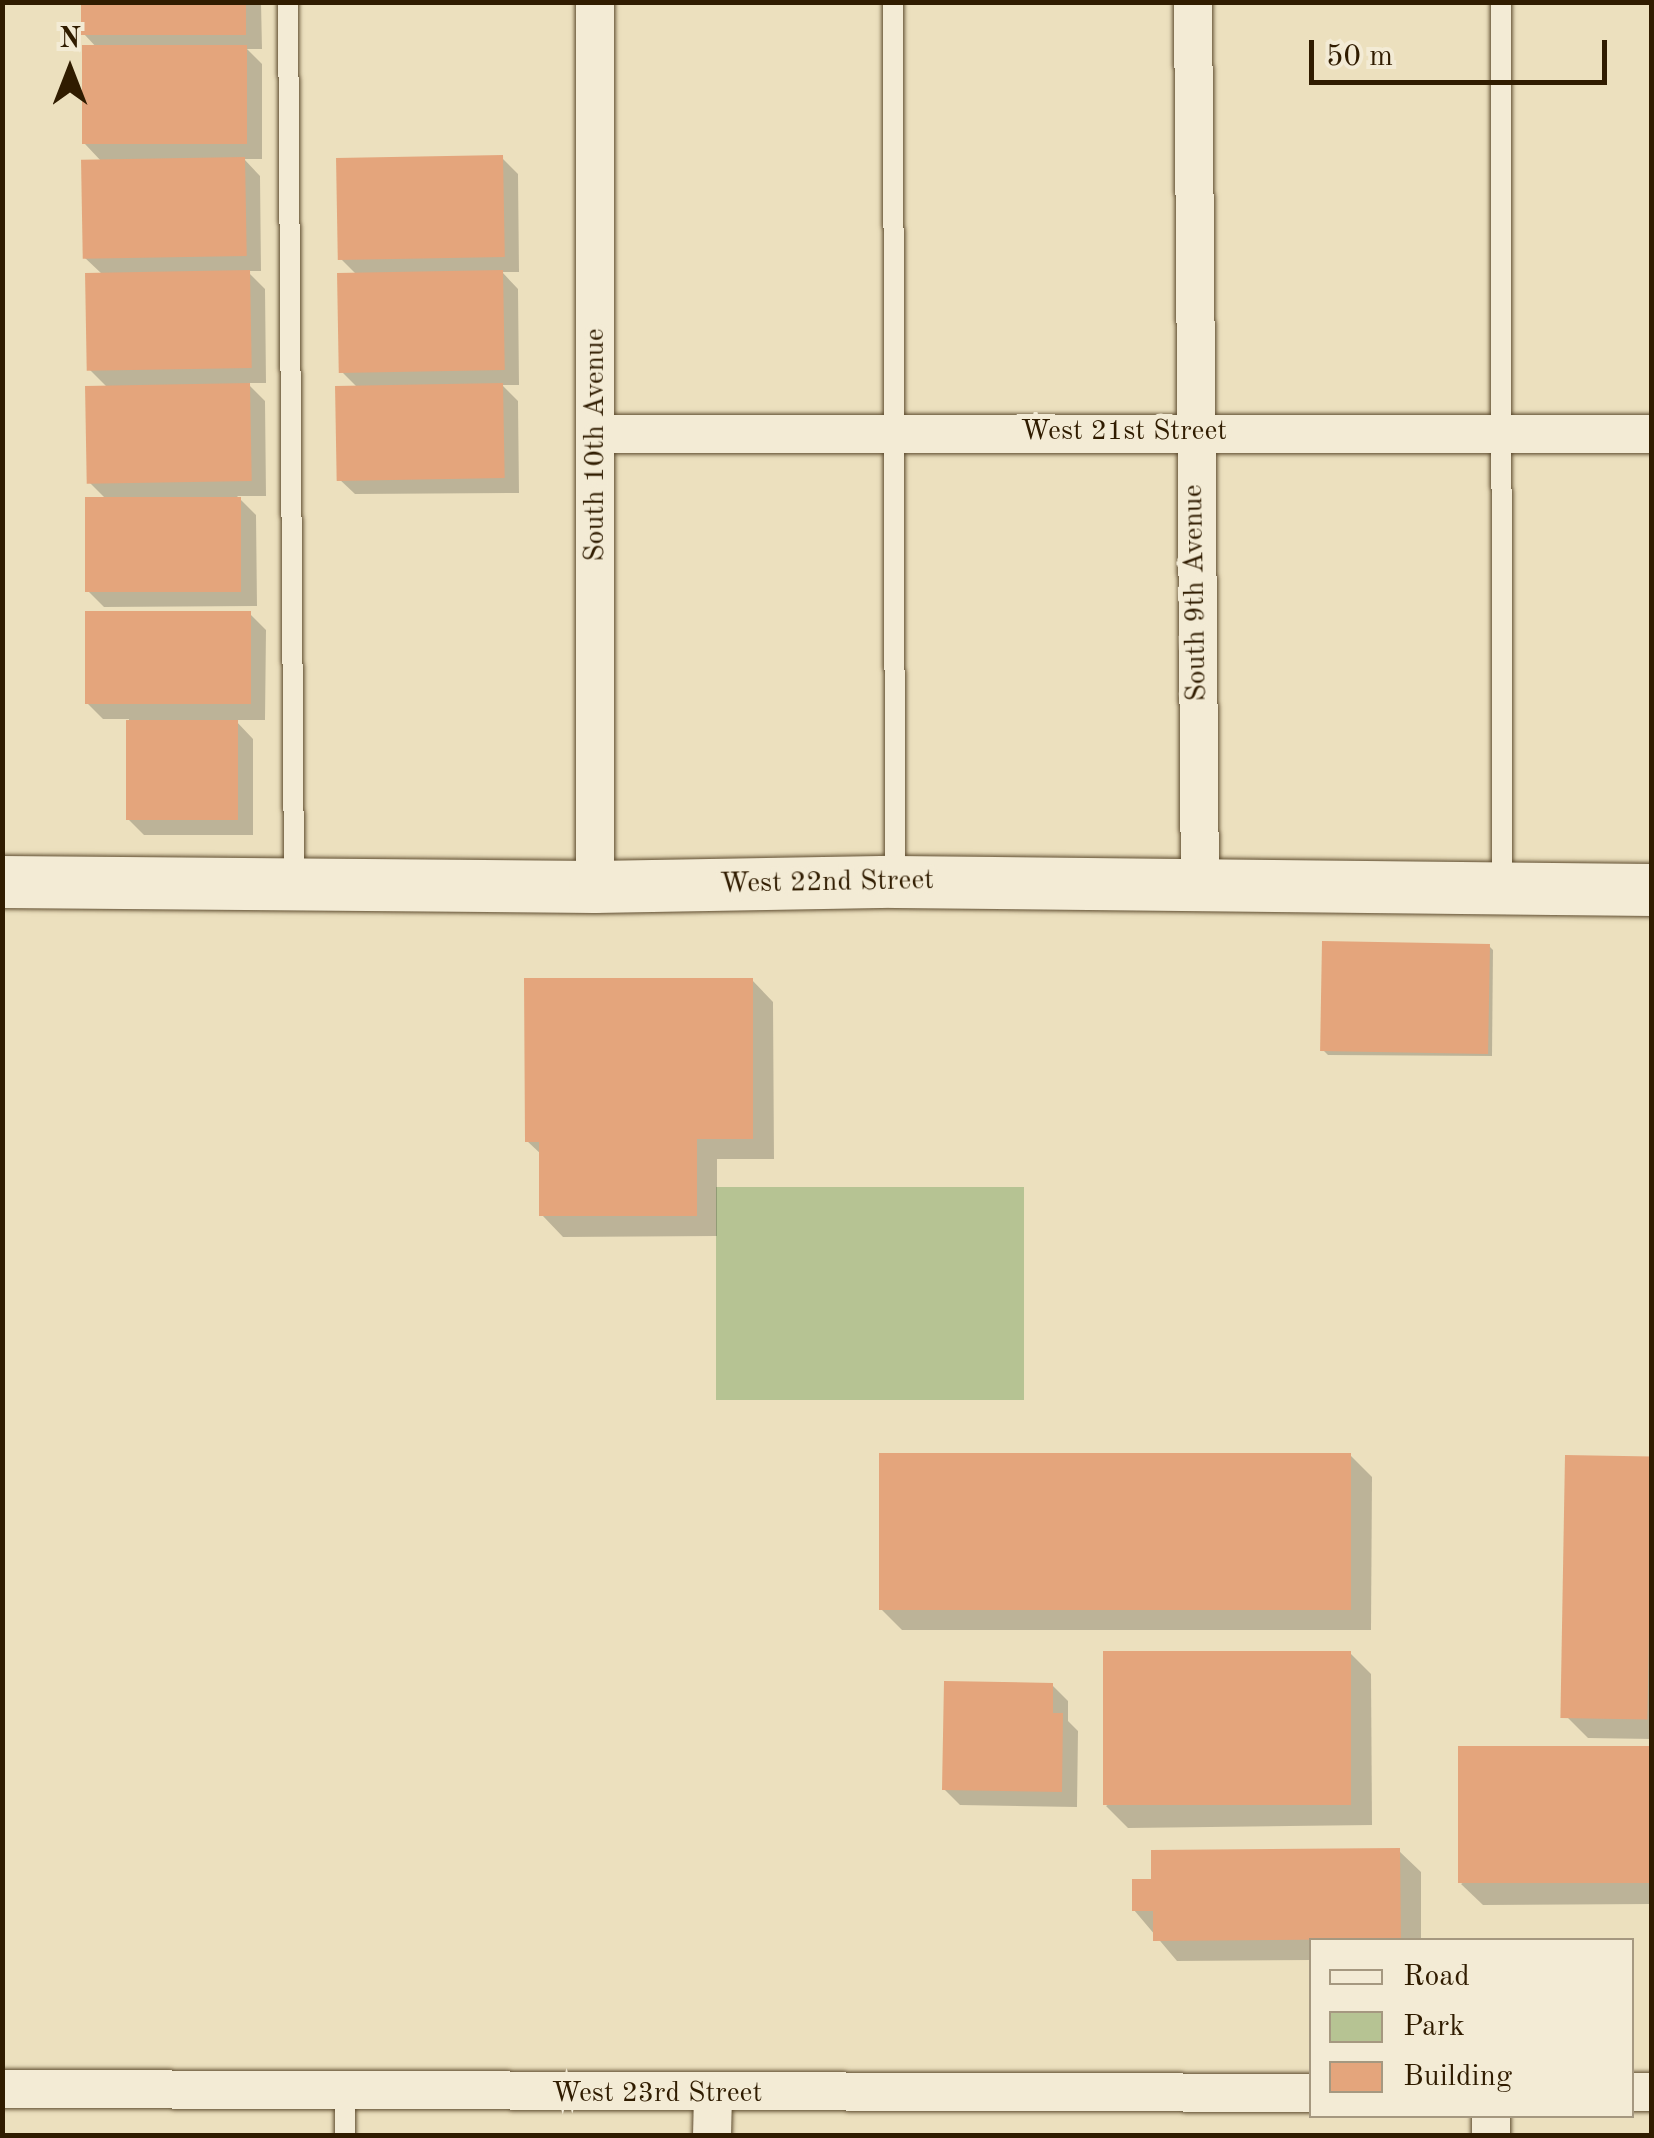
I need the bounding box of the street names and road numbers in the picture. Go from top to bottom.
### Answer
street label: South 10th Avenue [579,328,613,562]
street label: West 21st Street [1021,415,1227,449]
street label: South 9th Avenue [1177,484,1215,702]
street label: West 22nd Street [720,864,934,902]
street label: West 23rd Street [552,2077,762,2111]

